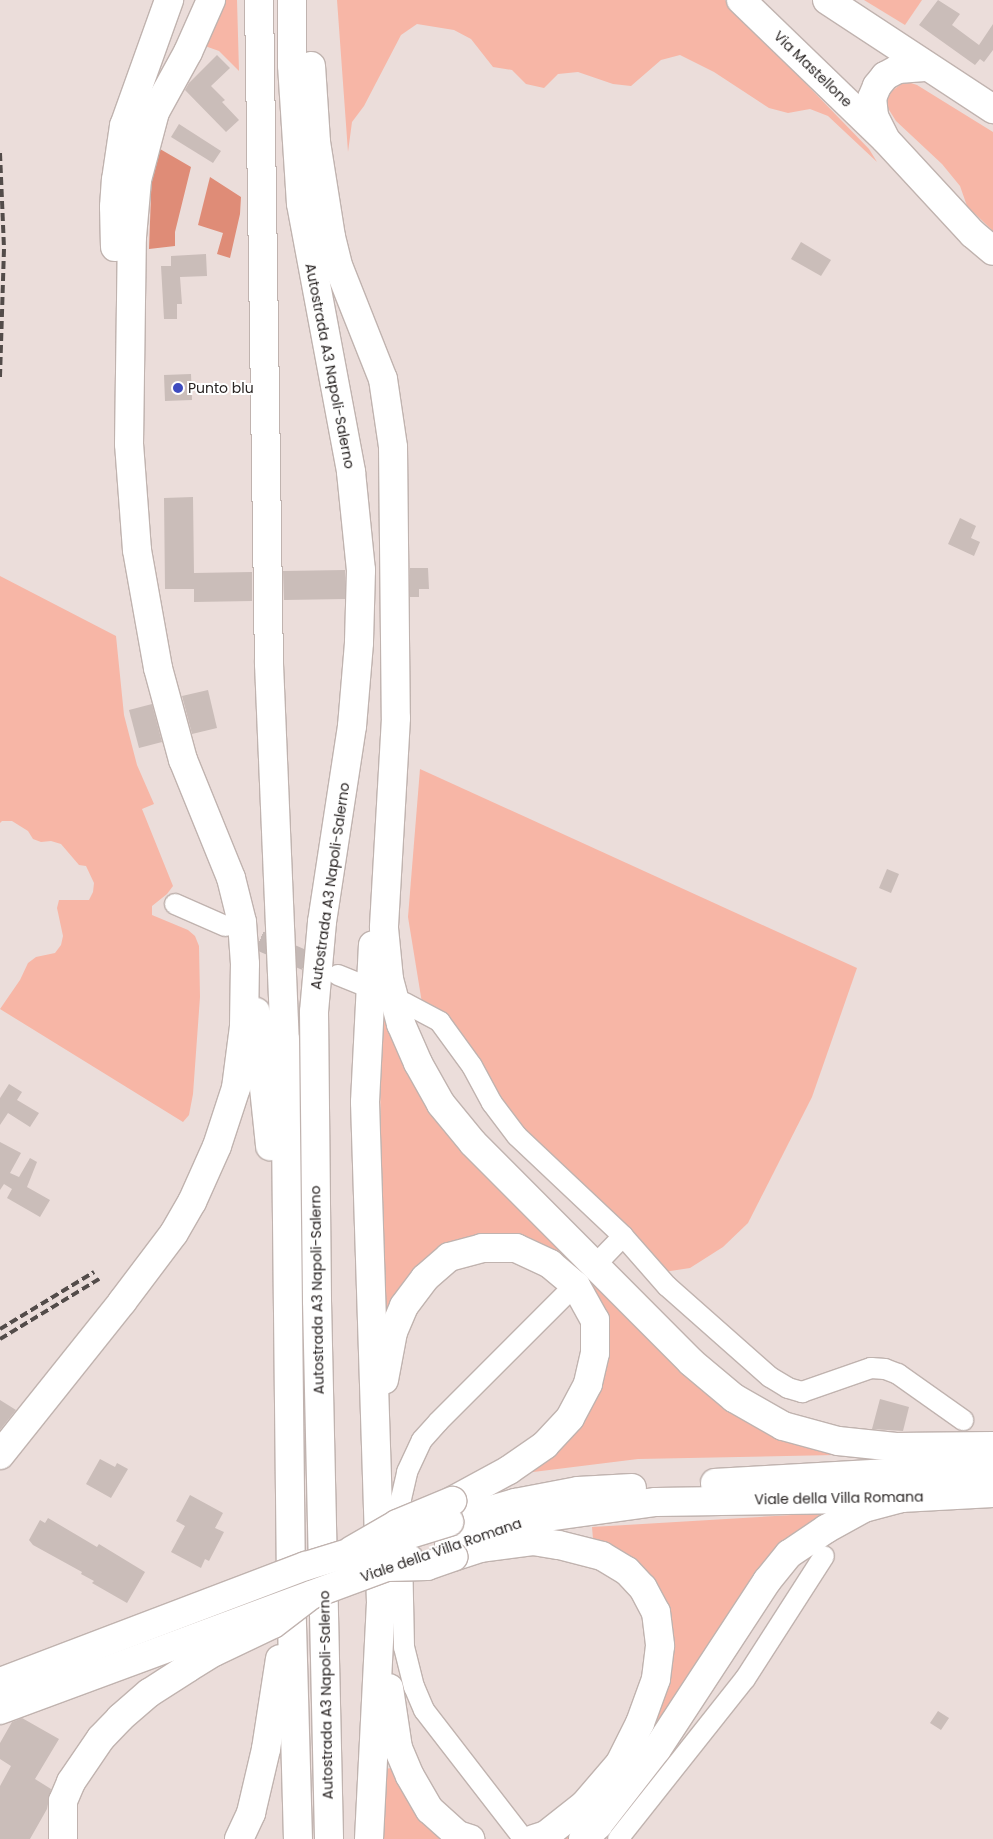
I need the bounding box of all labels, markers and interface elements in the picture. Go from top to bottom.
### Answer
street label: Via Mastellone [770,27,856,111]
street label: Autostrada A3 Napoli-Salerno [302,262,358,470]
place label: Punto blu [188,380,254,396]
marker: Punto blu [172,382,184,394]
street label: Autostrada A3 Napoli-Salerno [307,781,353,991]
street label: Autostrada A3 Napoli-Salerno [307,1185,327,1395]
street label: Viale della Villa Romana [754,1488,924,1508]
street label: Viale della Villa Romana [358,1515,524,1585]
street label: Autostrada A3 Napoli-Salerno [316,1590,336,1800]

